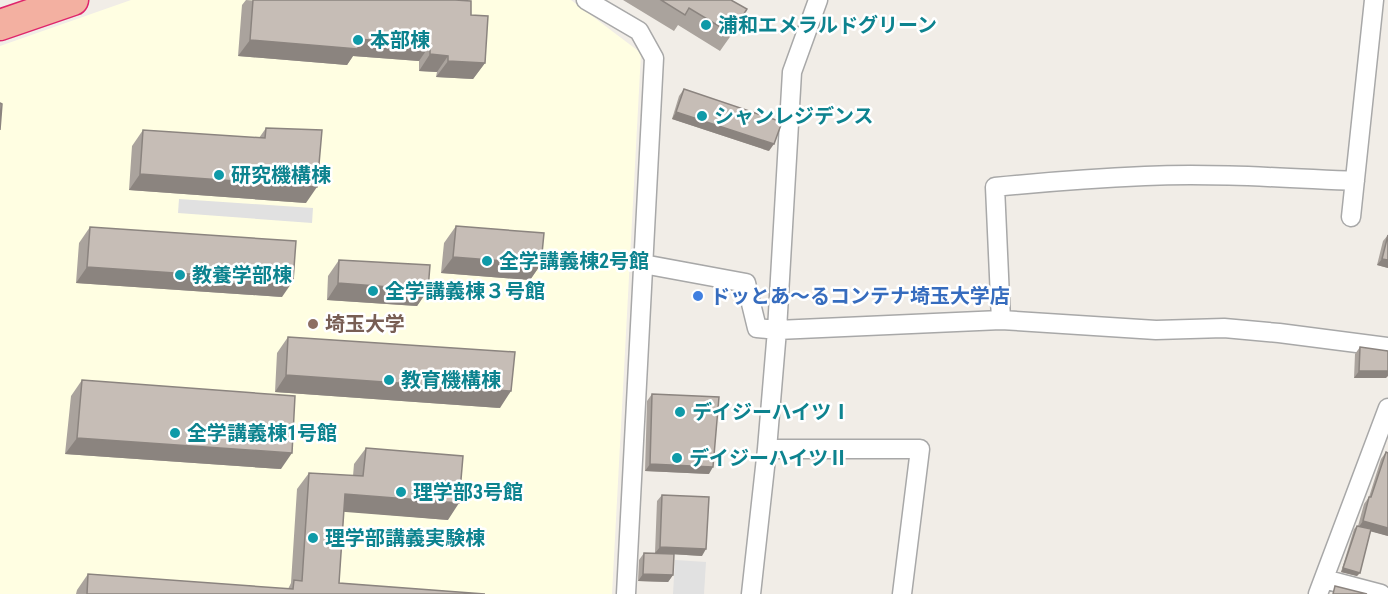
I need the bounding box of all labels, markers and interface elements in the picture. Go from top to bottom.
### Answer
place label: 浦和エメラルドグリーン [718,13,937,37]
marker: 浦和エメラルドグリーン [699,18,713,32]
place label: 本部棟 [370,28,430,52]
marker: 本部棟 [351,33,365,47]
place label: シャンレジデンス [714,104,874,128]
marker: シャンレジデンス [695,109,709,123]
place label: 研究機構棟 [231,163,331,187]
marker: 研究機構棟 [212,168,226,182]
place label: 全学講義棟2号館 [499,249,649,273]
marker: 全学講義棟2号館 [480,254,494,268]
place label: 教養学部棟 [192,263,292,287]
marker: 教養学部棟 [173,268,187,282]
place label: 全学講義棟３号館 [385,279,545,303]
marker: 全学講義棟３号館 [366,284,380,298]
place label: ドッとあ～るコンテナ埼玉大学店 [710,284,1010,308]
marker: ドッとあ～るコンテナ埼玉大学店 [691,289,705,303]
place label: 埼玉大学 [325,312,405,336]
marker: 埼玉大学 [306,317,320,331]
place label: 教育機構棟 [401,368,501,392]
marker: 教育機構棟 [382,373,396,387]
place label: デイジーハイツⅠ [692,400,851,424]
marker: デイジーハイツⅠ [673,405,687,419]
place label: 全学講義棟1号館 [187,421,337,445]
marker: 全学講義棟1号館 [168,426,182,440]
place label: デイジーハイツⅡ [689,446,848,470]
marker: デイジーハイツⅡ [670,451,684,465]
place label: 理学部3号館 [413,480,523,504]
marker: 理学部3号館 [394,485,408,499]
place label: 理学部講義実験棟 [325,526,485,550]
marker: 理学部講義実験棟 [306,531,320,545]

